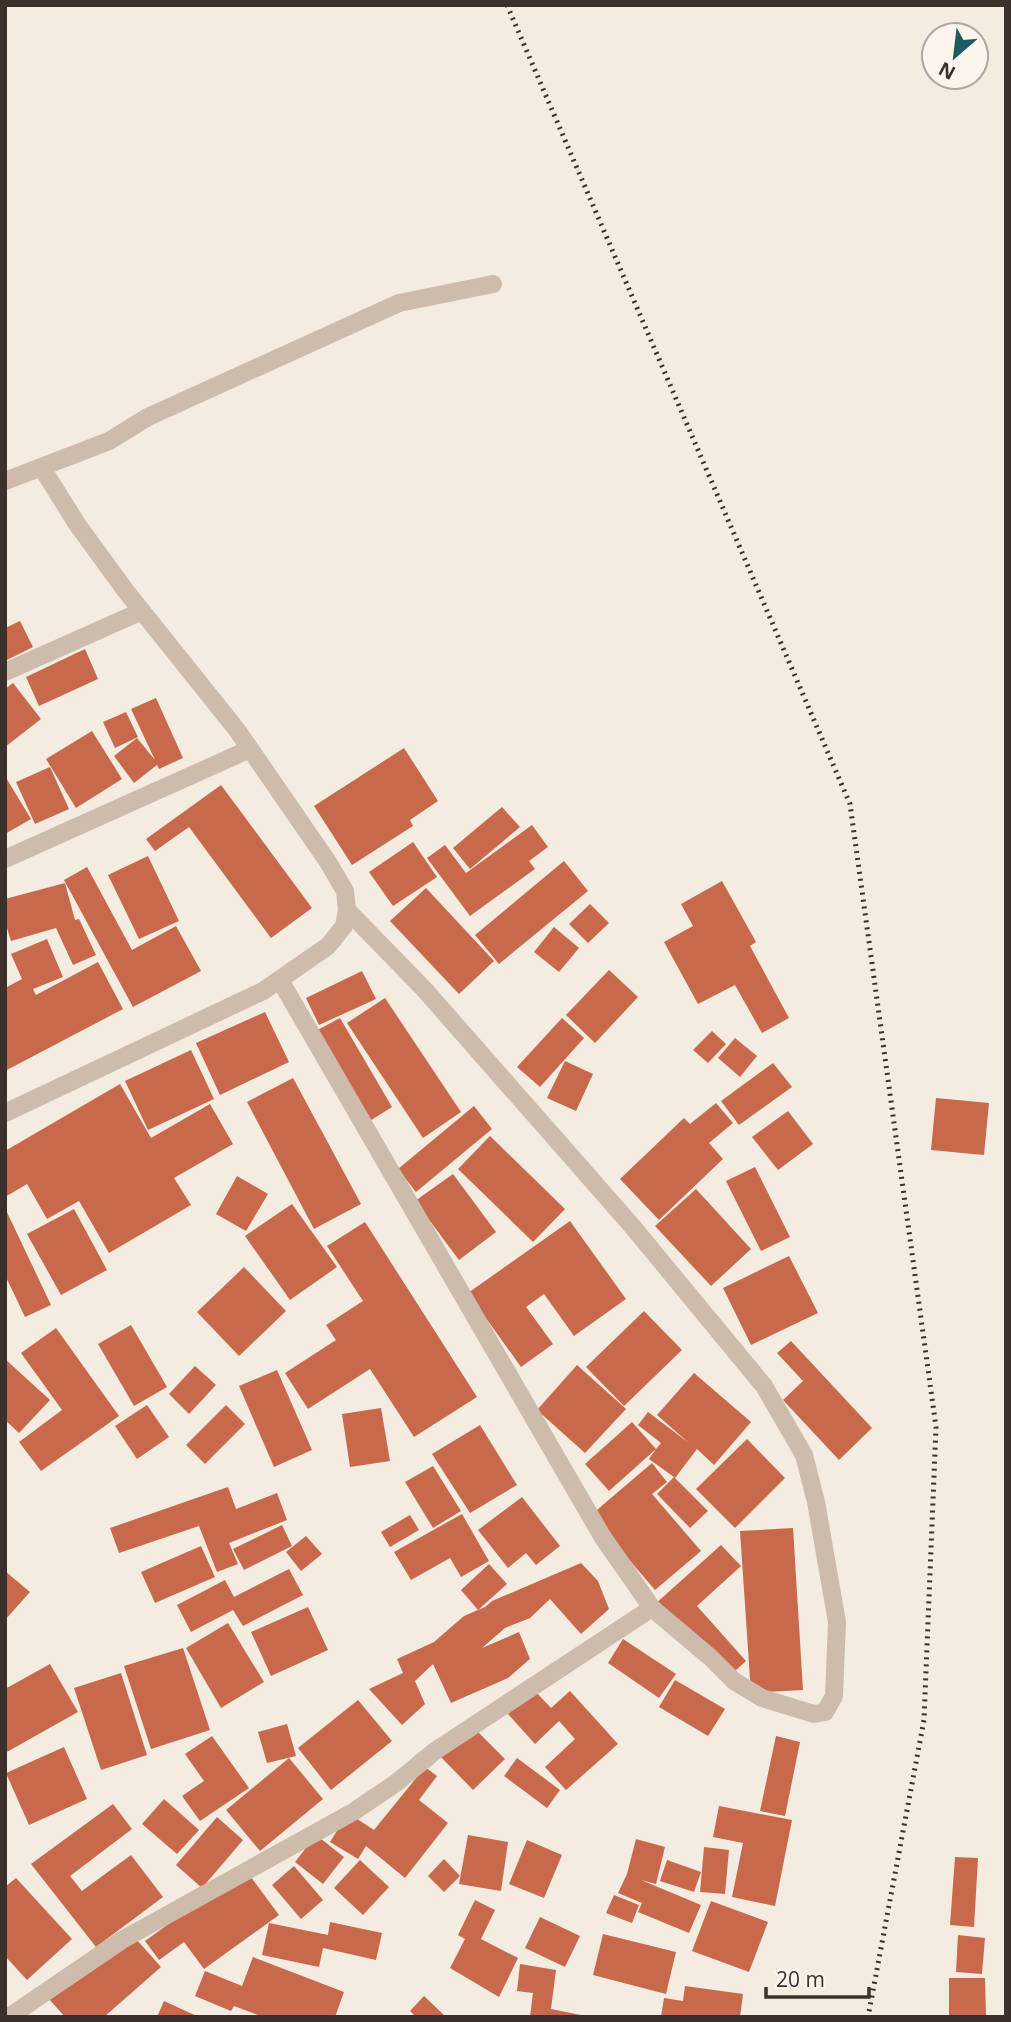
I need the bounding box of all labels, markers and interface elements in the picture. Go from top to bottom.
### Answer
north arrow [920,21,990,91]
text: N [934,56,960,86]
scale bar [766,1955,869,1999]
text: 20 m [776,1965,825,1993]

